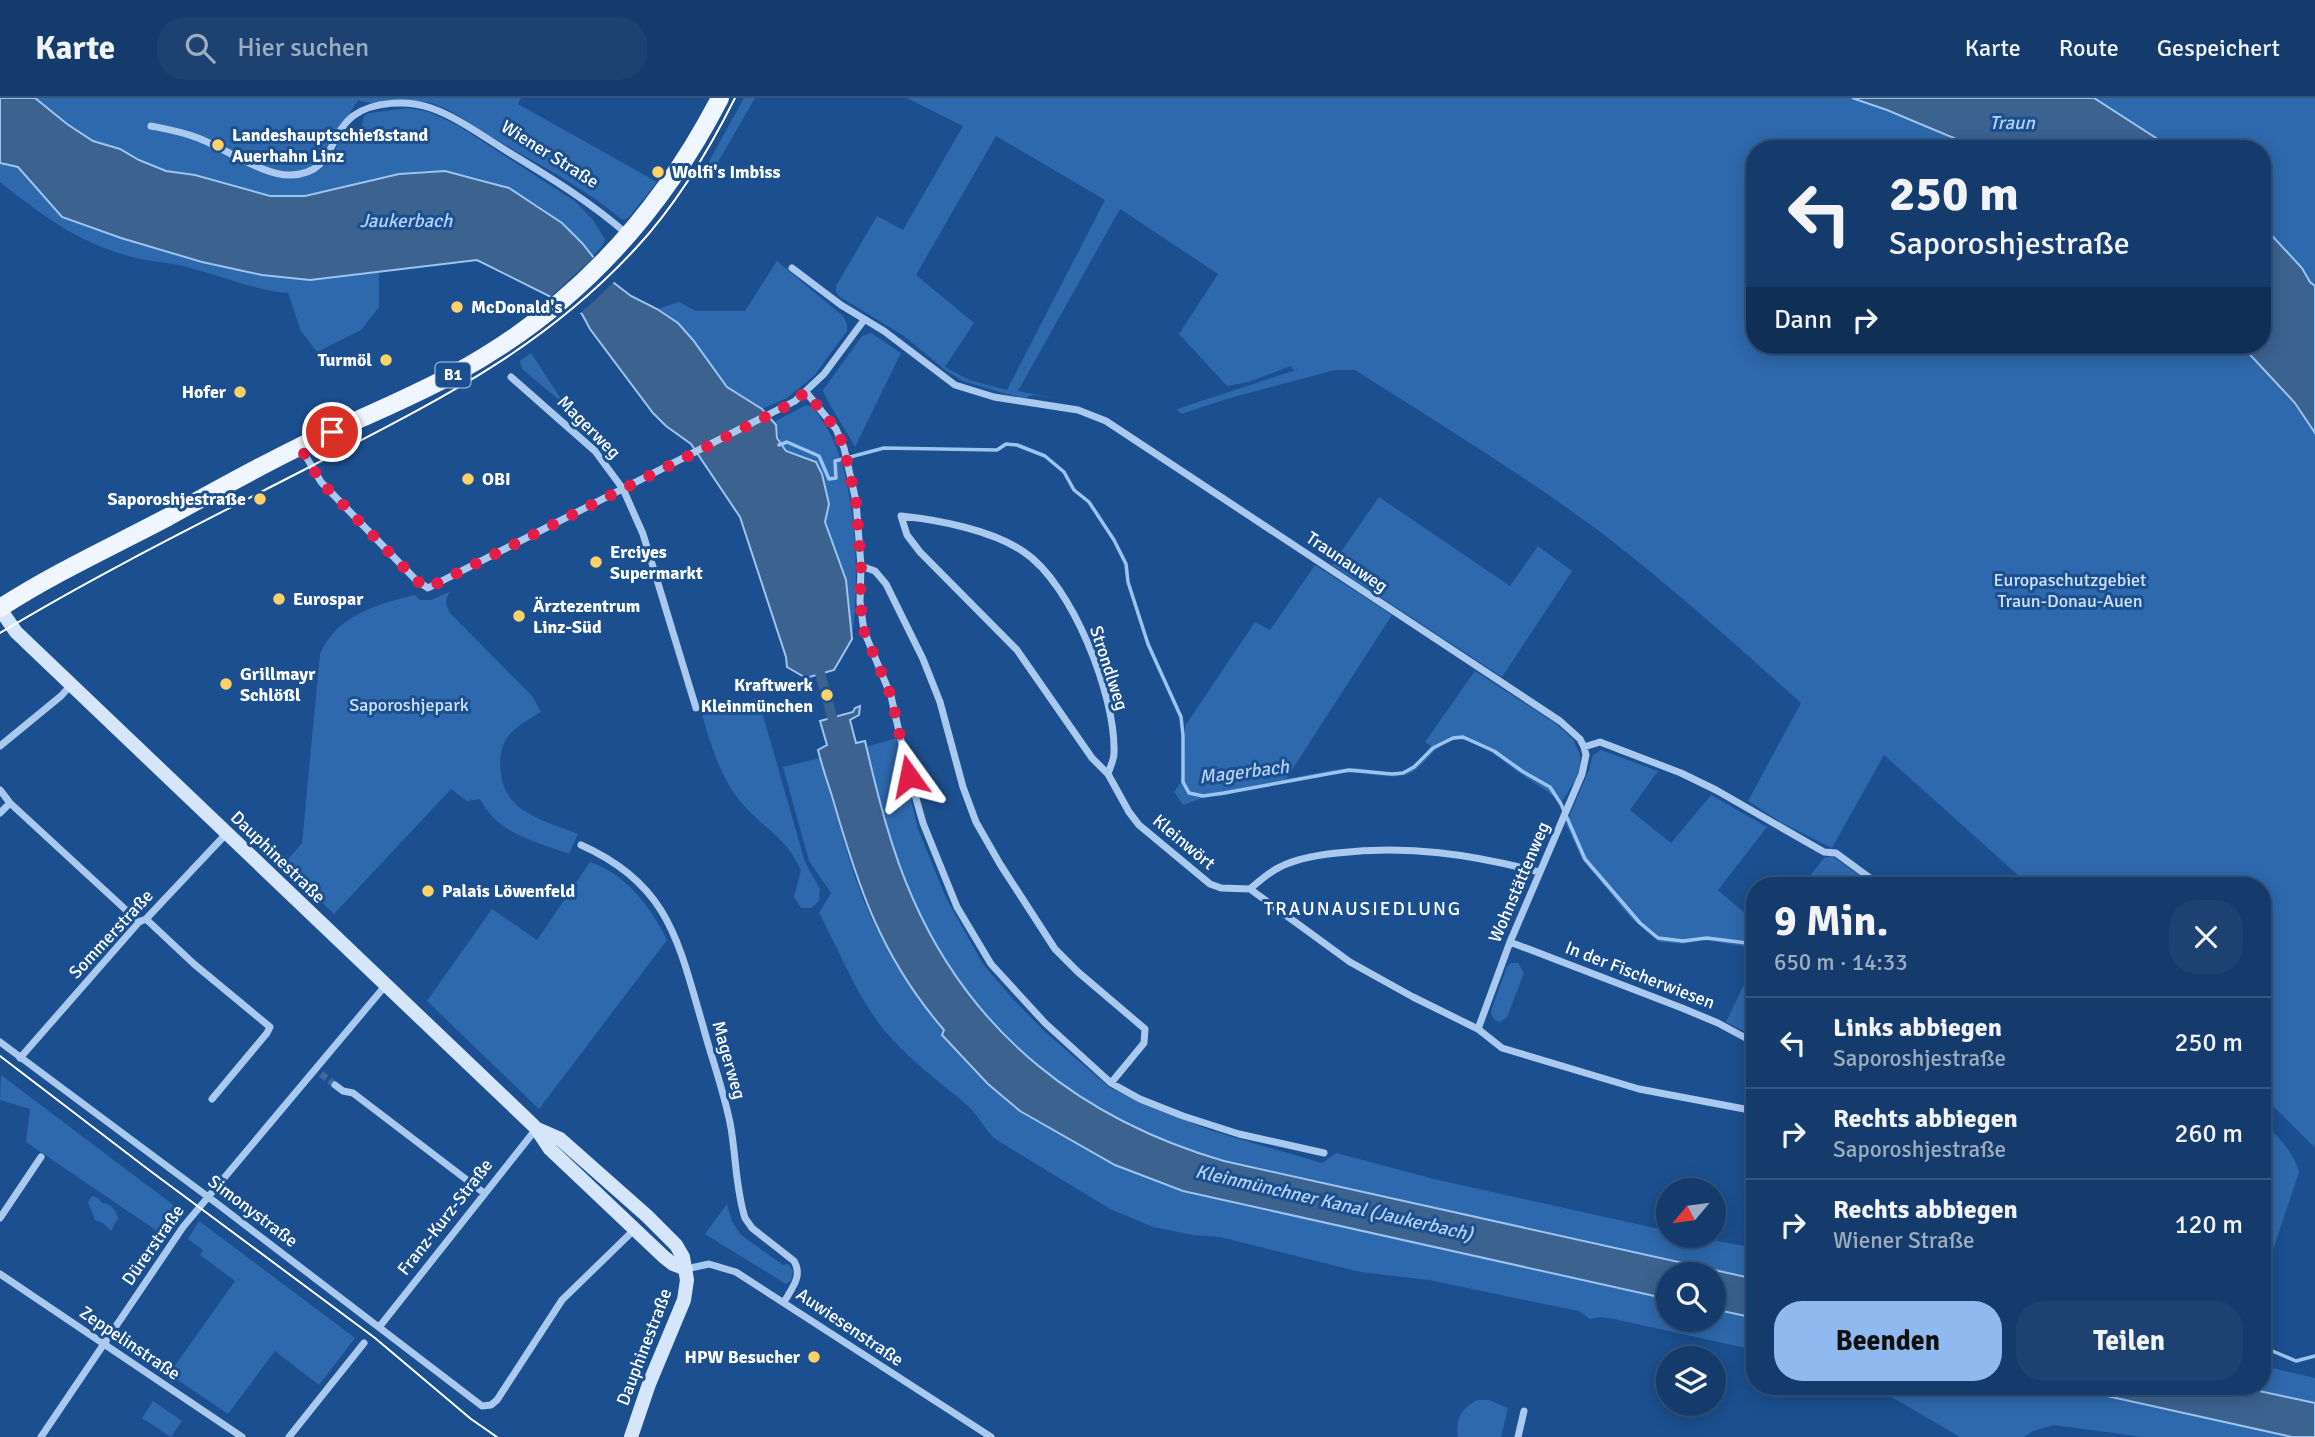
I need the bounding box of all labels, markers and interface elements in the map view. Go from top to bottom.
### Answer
search box [157,17,647,80]
text: Karte [35,28,115,69]
icon: search [181,29,219,67]
text: Hier suchen [237,32,369,64]
text: Karte [1965,33,2021,63]
text: Route [2059,33,2119,63]
text: Gespeichert [2157,33,2280,63]
water label: Traun [1989,111,2035,135]
street label: Wiener Straße [497,115,603,193]
place label: Landeshauptschießstand Auerhahn Linz [232,124,429,167]
marker: Landeshauptschießstand Auerhahn Linz [210,137,226,153]
place label: Wolfi's Imbiss [672,161,781,183]
marker: Wolfi's Imbiss [650,164,666,180]
text: 250 m [1889,164,2019,224]
icon: left [1774,168,1865,259]
water label: Jaukerbach [360,209,453,233]
text: Saporoshjestraße [1889,224,2130,263]
place label: McDonald's [471,296,562,318]
marker: McDonald's [449,299,465,315]
icon: right [1846,301,1884,339]
text: Dann [1774,304,1832,336]
place label: Turmöl [318,349,372,371]
marker: Turmöl [378,352,394,368]
road number: B1 [435,362,470,388]
place label: Hofer [182,381,227,403]
marker: Hofer [232,384,248,400]
street label: Magerweg [553,391,625,463]
pin [302,402,362,462]
icon: arrive [313,413,351,451]
place label: OBI [482,468,511,490]
marker: OBI [460,471,476,487]
place label: Saporoshjestraße [108,488,246,510]
marker: Saporoshjestraße [252,491,268,507]
street label: Traunauweg [1302,527,1392,597]
place label: Erciyes Supermarkt [610,541,703,584]
marker: Erciyes Supermarkt [588,554,604,570]
park label: Europaschutzgebiet Traun-Donau-Auen [1994,569,2146,612]
place label: Eurospar [293,588,364,610]
marker: Eurospar [271,591,287,607]
place label: Ärztezentrum Linz-Süd [533,595,640,638]
marker: Ärztezentrum Linz-Süd [511,608,527,624]
street label: Strondlweg [1085,623,1133,713]
place label: Grillmayr Schlößl [240,663,316,706]
place label: Kraftwerk Kleinmünchen [701,674,814,717]
marker: Grillmayr Schlößl [218,676,234,692]
marker: Kraftwerk Kleinmünchen [819,687,835,703]
park label: Saporoshjepark [349,694,469,716]
position arrow [872,739,946,813]
water label: Magerbach [1198,755,1291,789]
street label: Dauphinestraße [226,806,330,908]
street label: Kleinwört [1148,810,1220,874]
street label: Wohnstättenweg [1484,818,1554,946]
place label: Palais Löwenfeld [442,880,576,902]
marker: Palais Löwenfeld [420,883,436,899]
street label: Sommerstraße [64,885,158,983]
text: 9 Min. [1774,896,1888,947]
district label: TRAUNAUSIEDLUNG [1264,897,1462,921]
button: close [2169,900,2243,974]
street label: In der Fischerwiesen [1562,936,1718,1014]
text: 650 m · 14:33 [1774,948,1908,977]
text: Links abbiegen [1833,1012,2002,1044]
street label: Magerweg [707,1018,751,1102]
icon: left [1774,1024,1812,1062]
text: 250 m [2174,1027,2243,1059]
text: Saporoshjestraße [1833,1044,2006,1073]
text: Rechts abbiegen [1833,1103,2018,1135]
icon: right [1774,1115,1812,1153]
text: 260 m [2174,1118,2243,1150]
text: Saporoshjestraße [1833,1135,2006,1164]
street label: Franz-Kurz-Straße [393,1154,497,1280]
water label: Kleinmünchner Kanal (Jaukerbach) [1193,1159,1476,1247]
street label: Simonystraße [204,1170,302,1252]
north arrow [1656,1178,1726,1248]
map controls [1656,1178,1726,1416]
text: Rechts abbiegen [1833,1194,2018,1226]
street label: Dürerstraße [117,1200,189,1290]
icon: right [1774,1206,1812,1244]
text: 120 m [2174,1209,2243,1241]
text: Wiener Straße [1833,1226,1975,1255]
button: search [1656,1262,1726,1332]
street label: Auwiesenstraße [792,1283,908,1371]
street label: Dauphinestraße [612,1285,676,1409]
street label: Zeppelinstraße [75,1301,185,1385]
button: Beenden [1774,1301,2002,1381]
button: Teilen [2016,1301,2243,1381]
place label: HPW Besucher [685,1346,801,1368]
button: layers [1656,1346,1726,1416]
marker: HPW Besucher [806,1349,822,1365]

